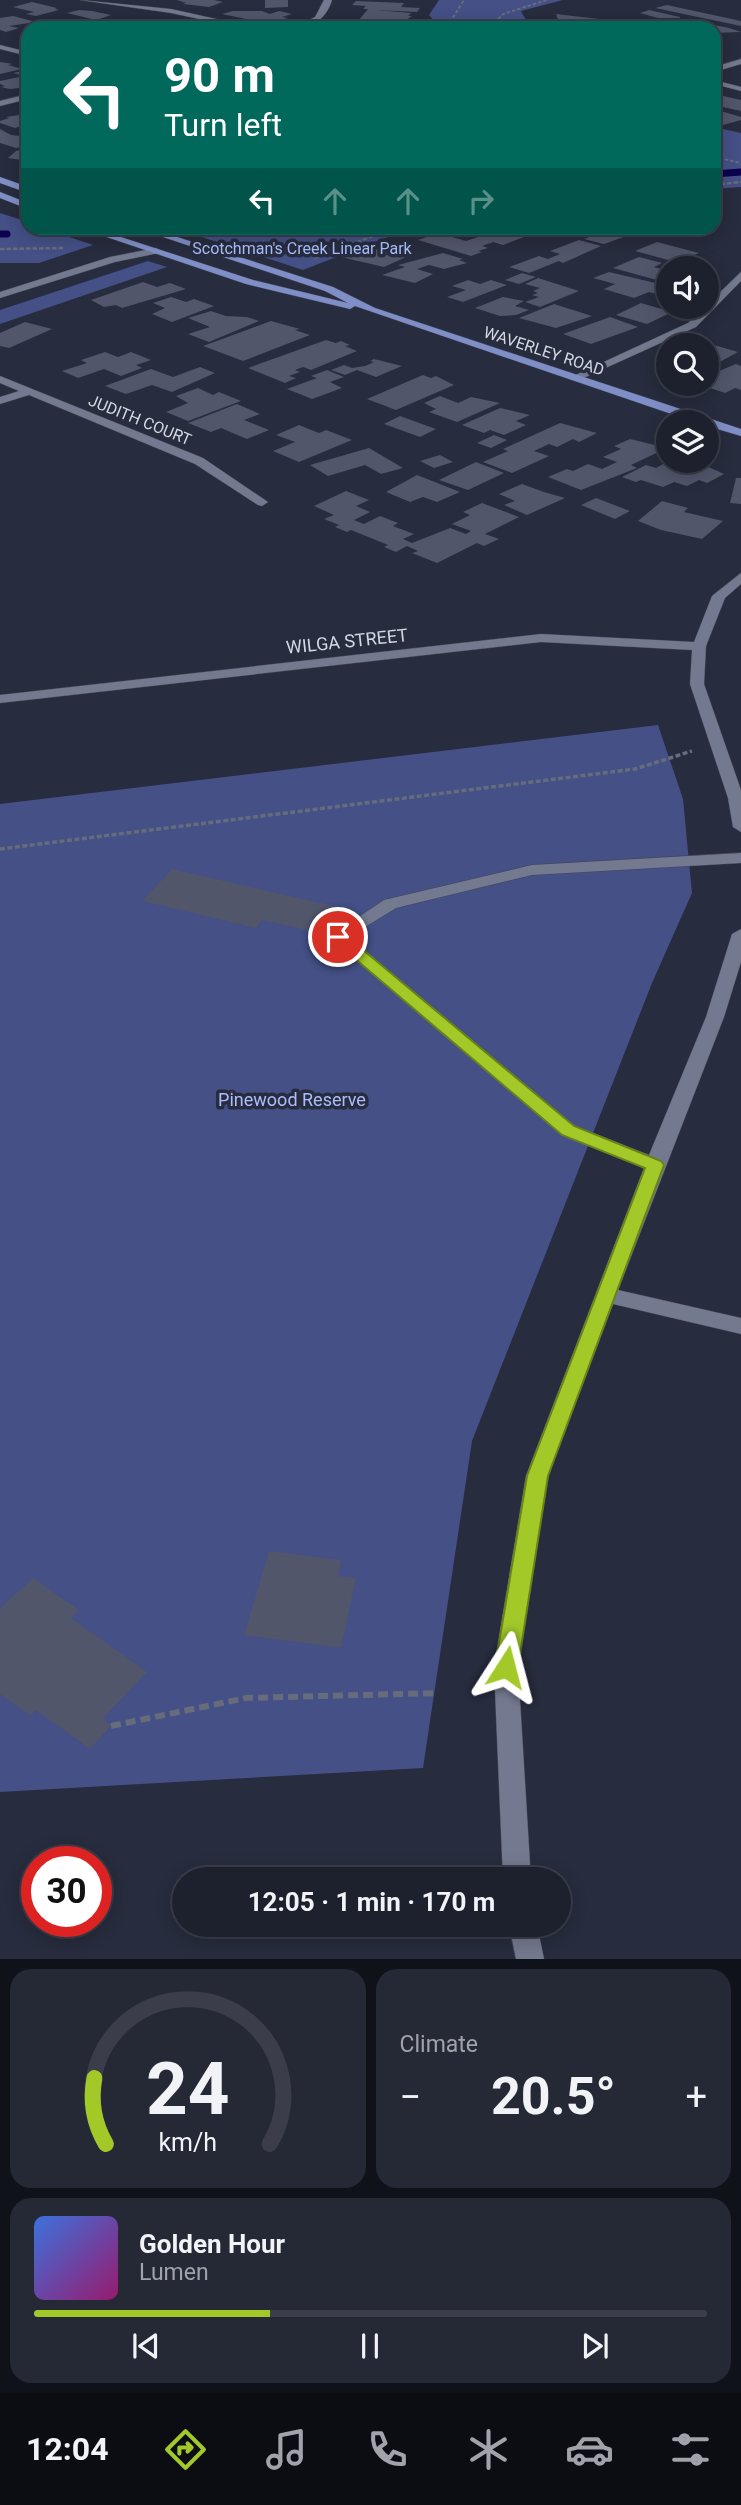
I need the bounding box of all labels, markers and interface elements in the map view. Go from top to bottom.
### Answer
text: 90 m [164,47,275,104]
icon: left [49,49,140,140]
text: Turn left [164,106,282,144]
icon: left [243,182,281,220]
icon: ahead [316,182,354,220]
icon: ahead [389,182,427,220]
icon: right [462,182,500,220]
park label: Scotchman's Creek Linear Park [192,239,413,258]
map controls [656,256,719,473]
button: sound [656,256,719,319]
street label: WAVERLEY ROAD [481,323,607,379]
button: search [656,333,719,396]
street label: JUDITH COURT [86,391,195,449]
button: layers [656,410,719,473]
street label: WILGA STREET [285,624,409,658]
pin [308,907,368,967]
icon: arrive [319,918,357,956]
park label: Pinewood Reserve [218,1089,366,1110]
position arrow [469,1630,543,1704]
speed limit sign: 30 [21,1846,112,1937]
text: 12:05 · 1 min · 170 m [248,1887,495,1917]
text: Climate [400,2031,478,2058]
text: 24 [146,2047,230,2133]
text: 20.5° [491,2066,616,2127]
text: − [400,2075,421,2119]
text: + [685,2075,707,2119]
text: km/h [158,2128,217,2157]
text: Golden Hour [139,2229,285,2259]
text: Lumen [139,2259,209,2286]
icon: previous [127,2327,165,2365]
icon: pause [351,2327,389,2365]
icon: next [576,2327,614,2365]
icon: directions [161,2425,210,2474]
icon: music [262,2425,311,2474]
icon: phone [363,2425,412,2474]
icon: climate [464,2425,513,2474]
icon: car [565,2425,614,2474]
icon: filters [666,2425,715,2474]
text: 12:04 [26,2430,108,2468]

